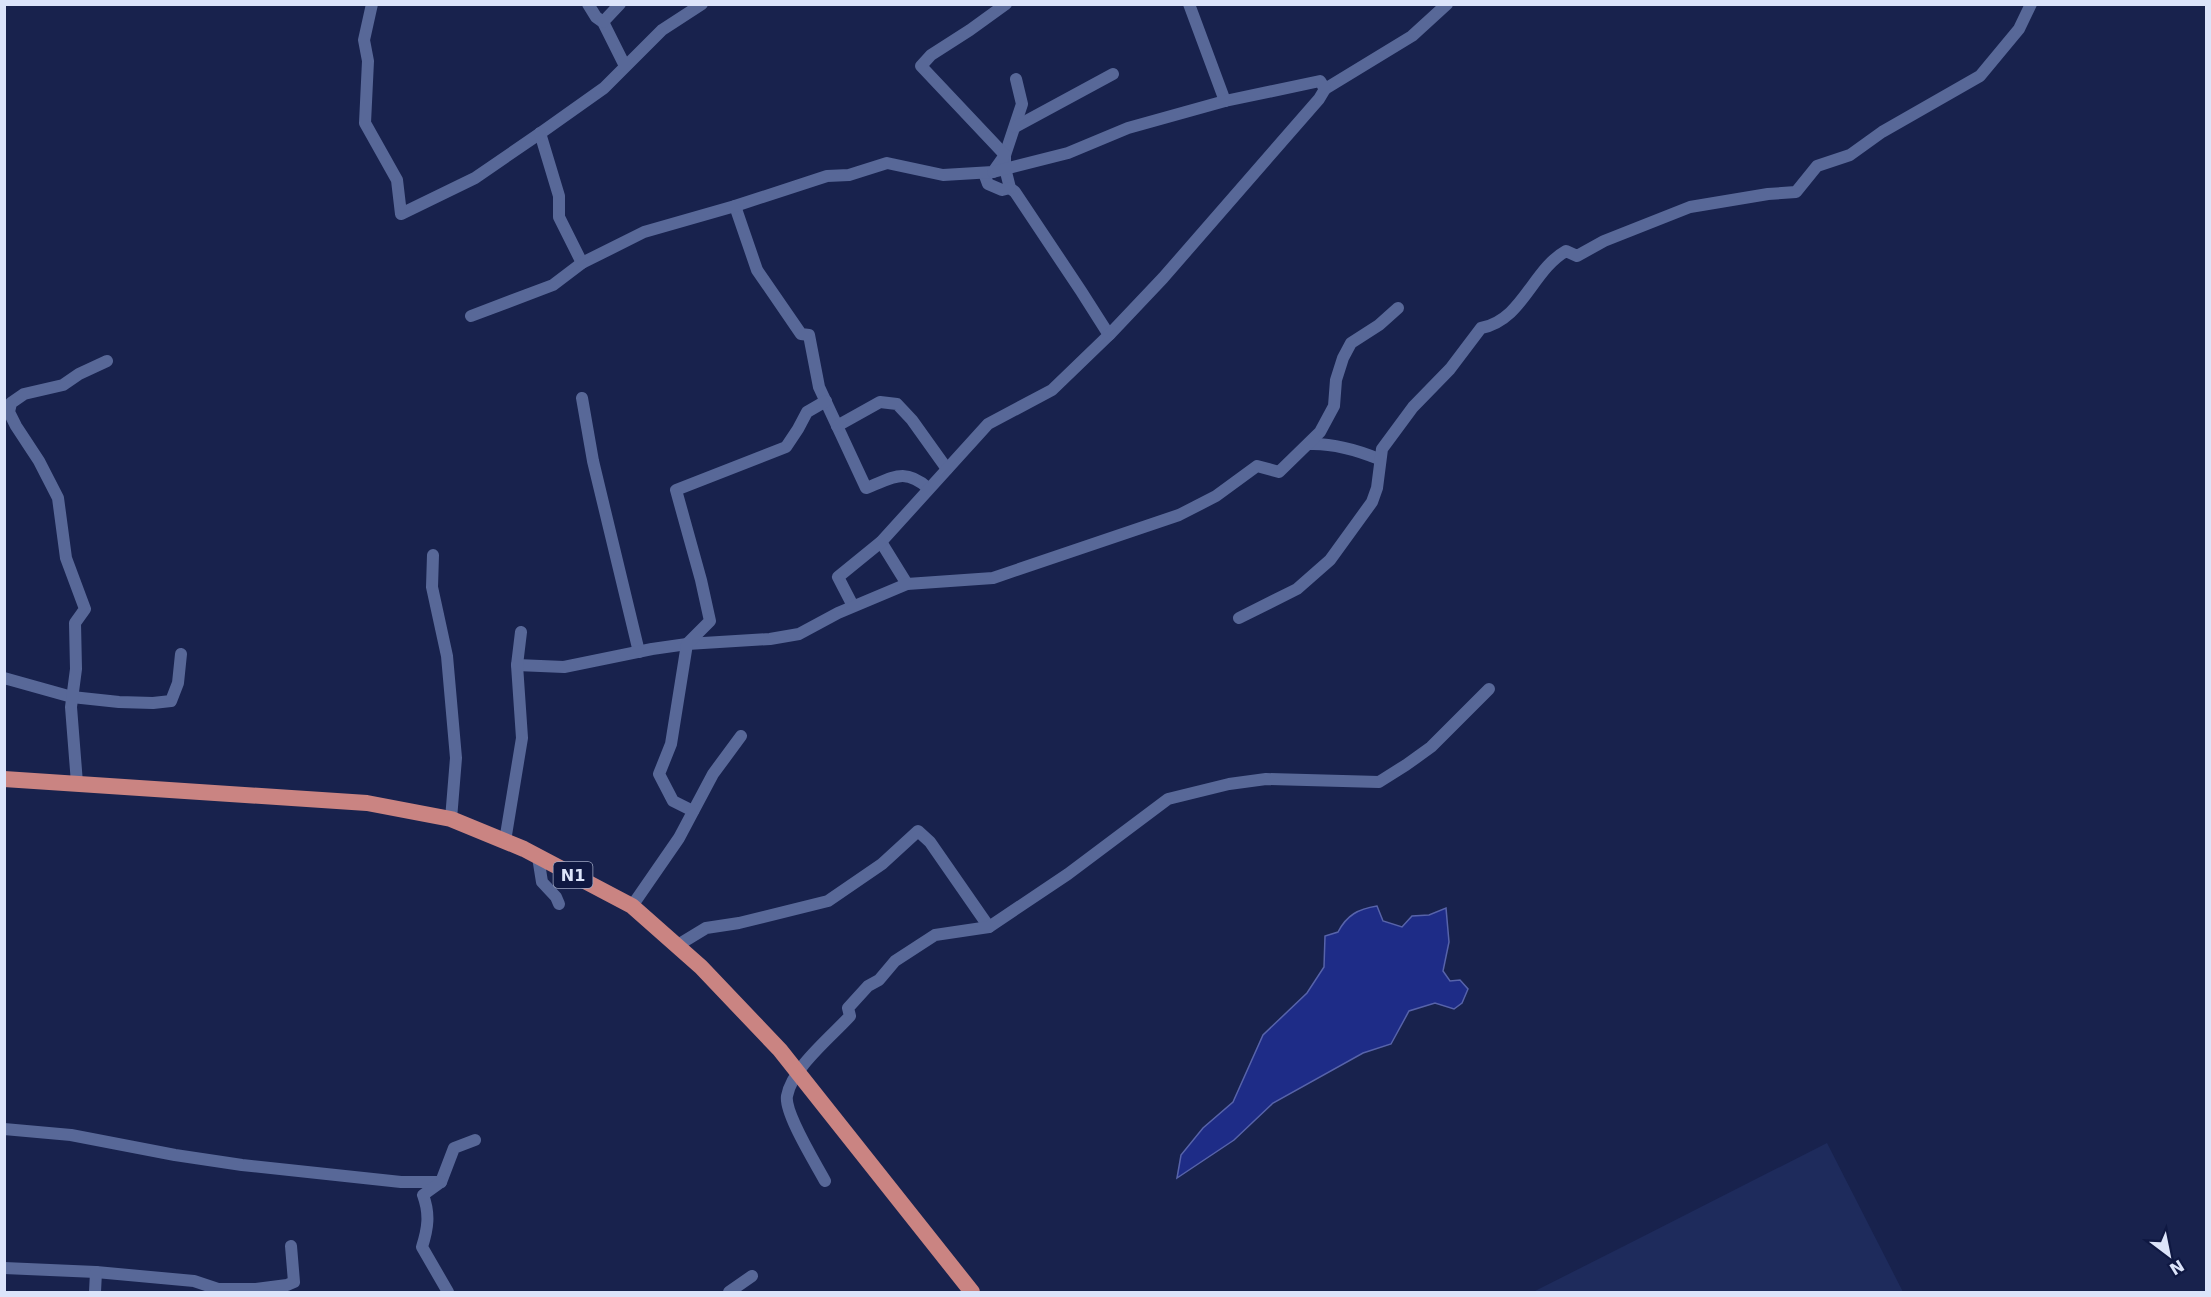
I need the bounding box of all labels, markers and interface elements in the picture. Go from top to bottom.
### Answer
road number: N1 [554,862,592,888]
north arrow [2139,1225,2199,1285]
text: N [2166,1256,2187,1279]

